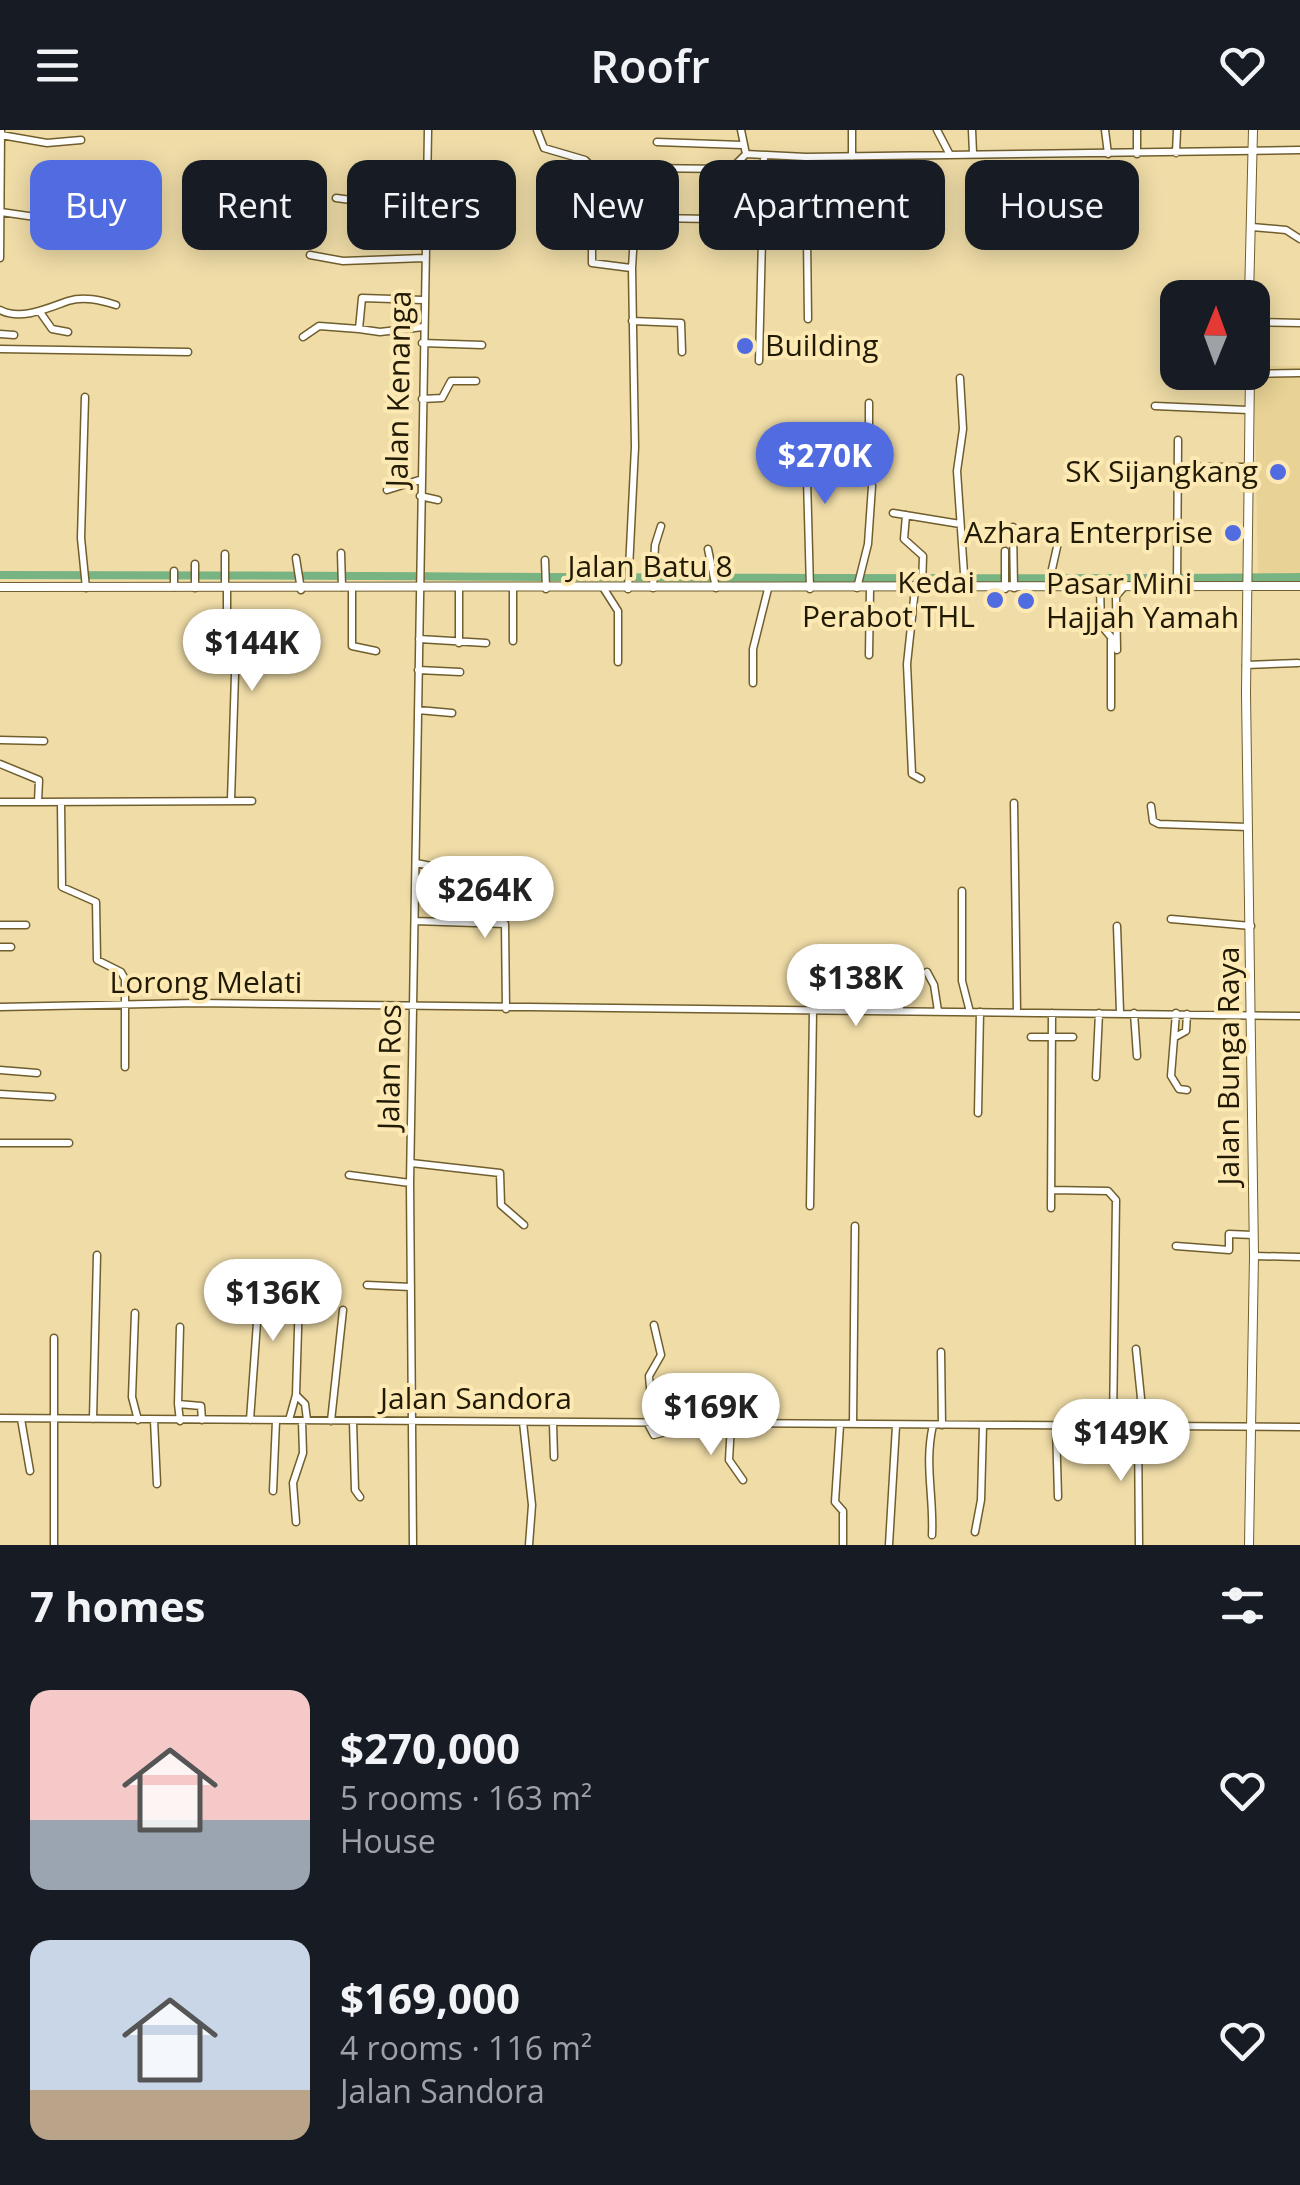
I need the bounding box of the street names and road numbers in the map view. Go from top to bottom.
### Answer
street label: Jalan Kenanga [375,290,420,491]
street label: Jalan Batu 8 [564,545,733,586]
street label: Jalan Bunga Raya [1207,947,1248,1188]
street label: Lorong Melati [110,961,302,1002]
street label: Jalan Ros [367,1004,410,1133]
street label: Jalan Sandora [377,1377,572,1418]

